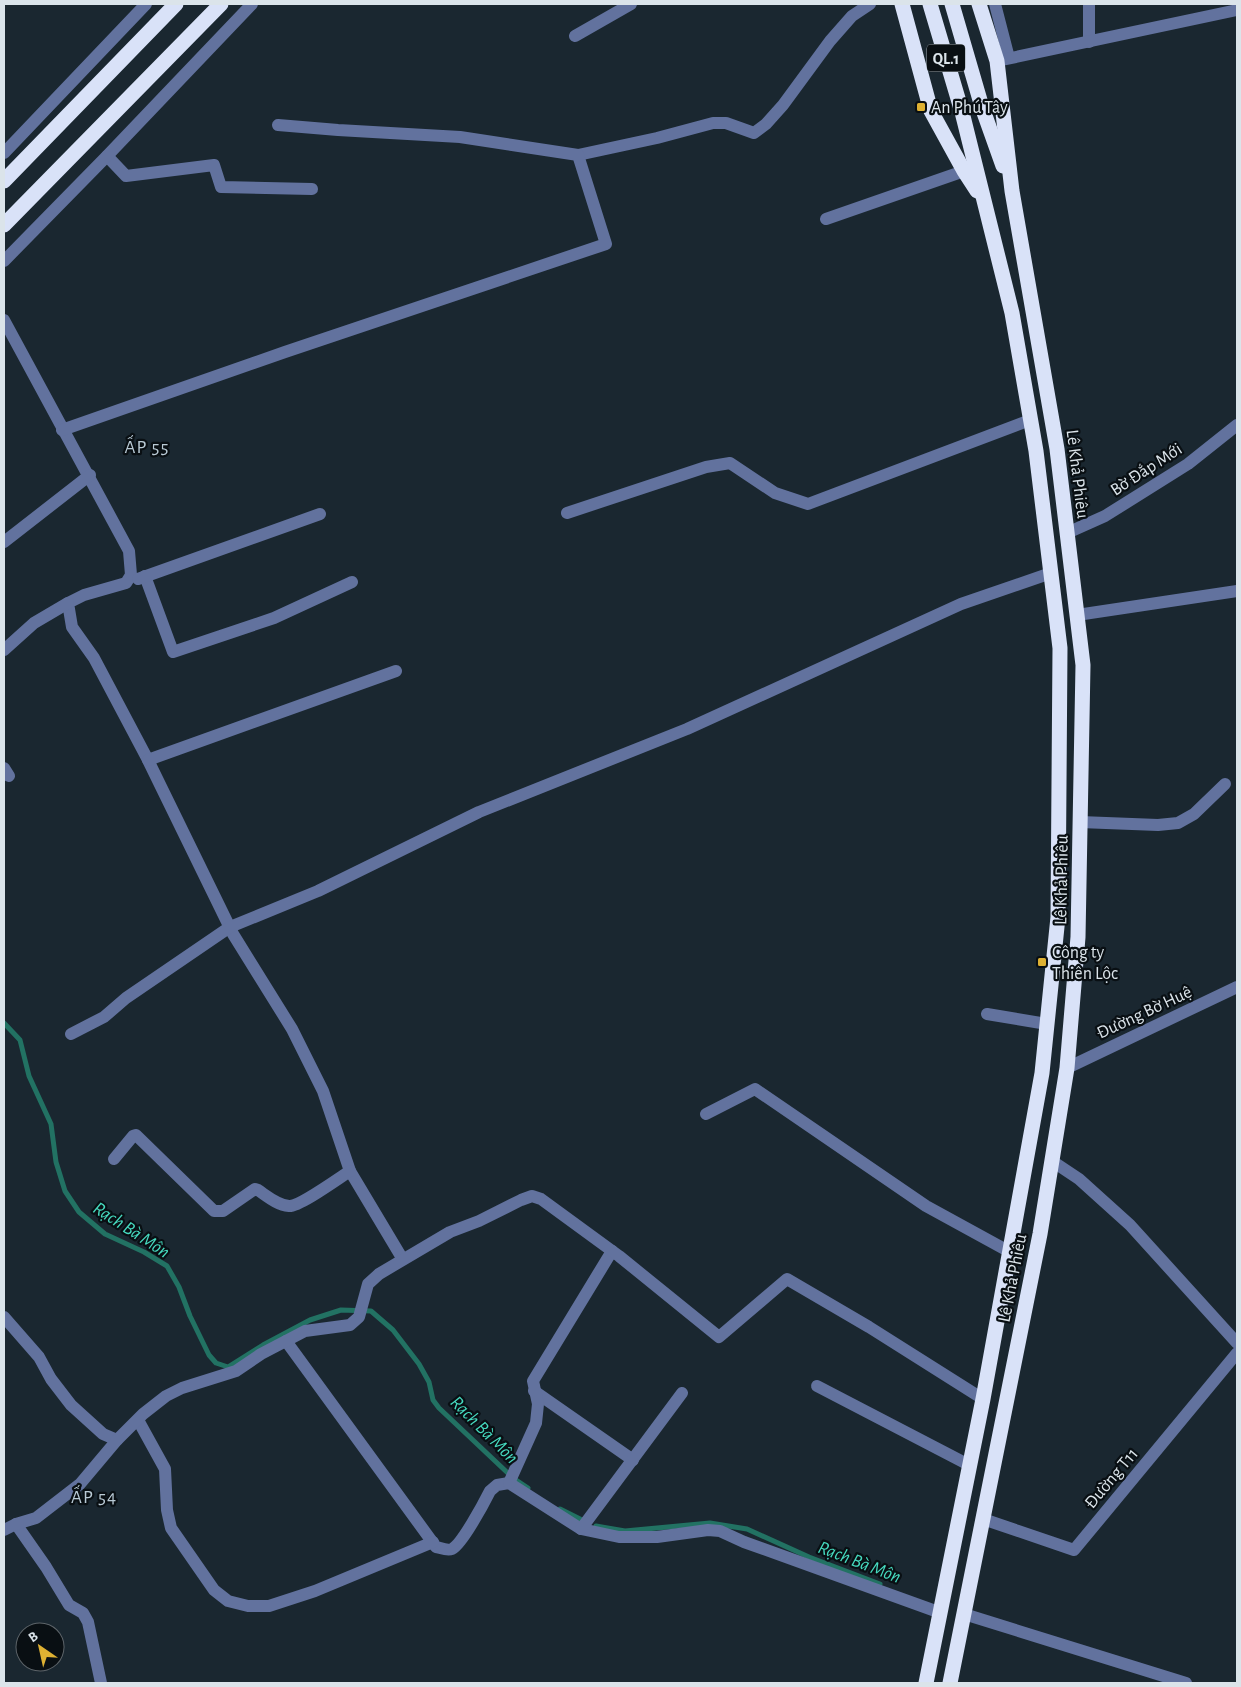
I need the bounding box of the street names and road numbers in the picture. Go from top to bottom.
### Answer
road number: QL.1 [927,44,965,72]
street label: Lê Khả Phiêu [1063,429,1091,520]
street label: Bờ Đắp Mới [1107,439,1186,500]
street label: Lê Khả Phiêu [1052,835,1072,925]
street label: Đường Bờ Huệ [1094,983,1195,1043]
street label: Lê Khả Phiêu [996,1233,1030,1324]
street label: Đường T11 [1081,1445,1142,1512]

